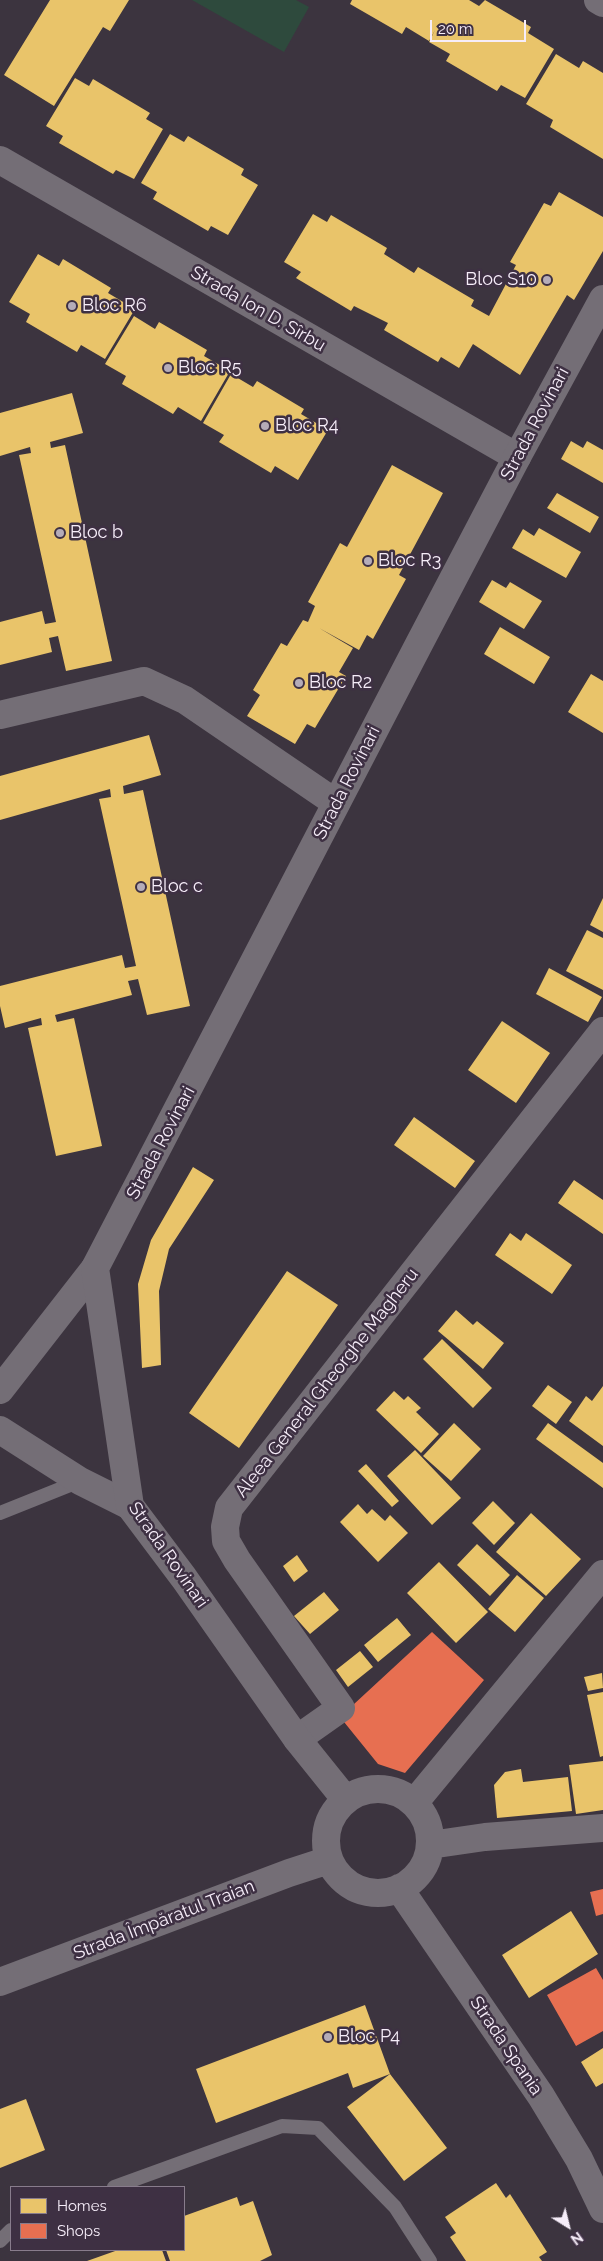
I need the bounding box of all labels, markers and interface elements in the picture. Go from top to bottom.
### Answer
scale bar [433,10,529,42]
text: 20 m [438,20,473,38]
street label: Strada Ion D. Sîrbu [187,262,329,356]
place label: Bloc S10 [465,269,537,291]
marker: Bloc S10 [541,274,553,286]
place label: Bloc R6 [82,295,147,317]
marker: Bloc R6 [66,300,78,312]
place label: Bloc R5 [178,357,242,379]
marker: Bloc R5 [162,362,174,374]
street label: Strada Rovinari [496,364,574,484]
place label: Bloc R4 [275,415,339,437]
marker: Bloc R4 [259,420,271,432]
place label: Bloc b [70,522,123,544]
marker: Bloc b [54,527,66,539]
place label: Bloc R3 [378,550,441,572]
marker: Bloc R3 [362,555,374,567]
place label: Bloc R2 [309,672,372,694]
marker: Bloc R2 [293,677,305,689]
street label: Strada Rovinari [309,723,385,843]
place label: Bloc c [151,876,203,898]
marker: Bloc c [135,881,147,893]
street label: Strada Rovinari [122,1083,200,1203]
street label: Aleea General Gheorghe Magheru [231,1264,423,1502]
street label: Strada Rovinari [123,1498,213,1612]
street label: Strada Împăratul Traian [70,1875,258,1965]
street label: Strada Spania [465,1992,547,2100]
place label: Bloc P4 [338,2026,400,2048]
marker: Bloc P4 [322,2031,334,2043]
legend [10,2186,185,2251]
text: Homes [57,2197,107,2215]
north arrow [543,2201,593,2251]
text: Shops [57,2222,100,2240]
text: N [568,2229,586,2248]

